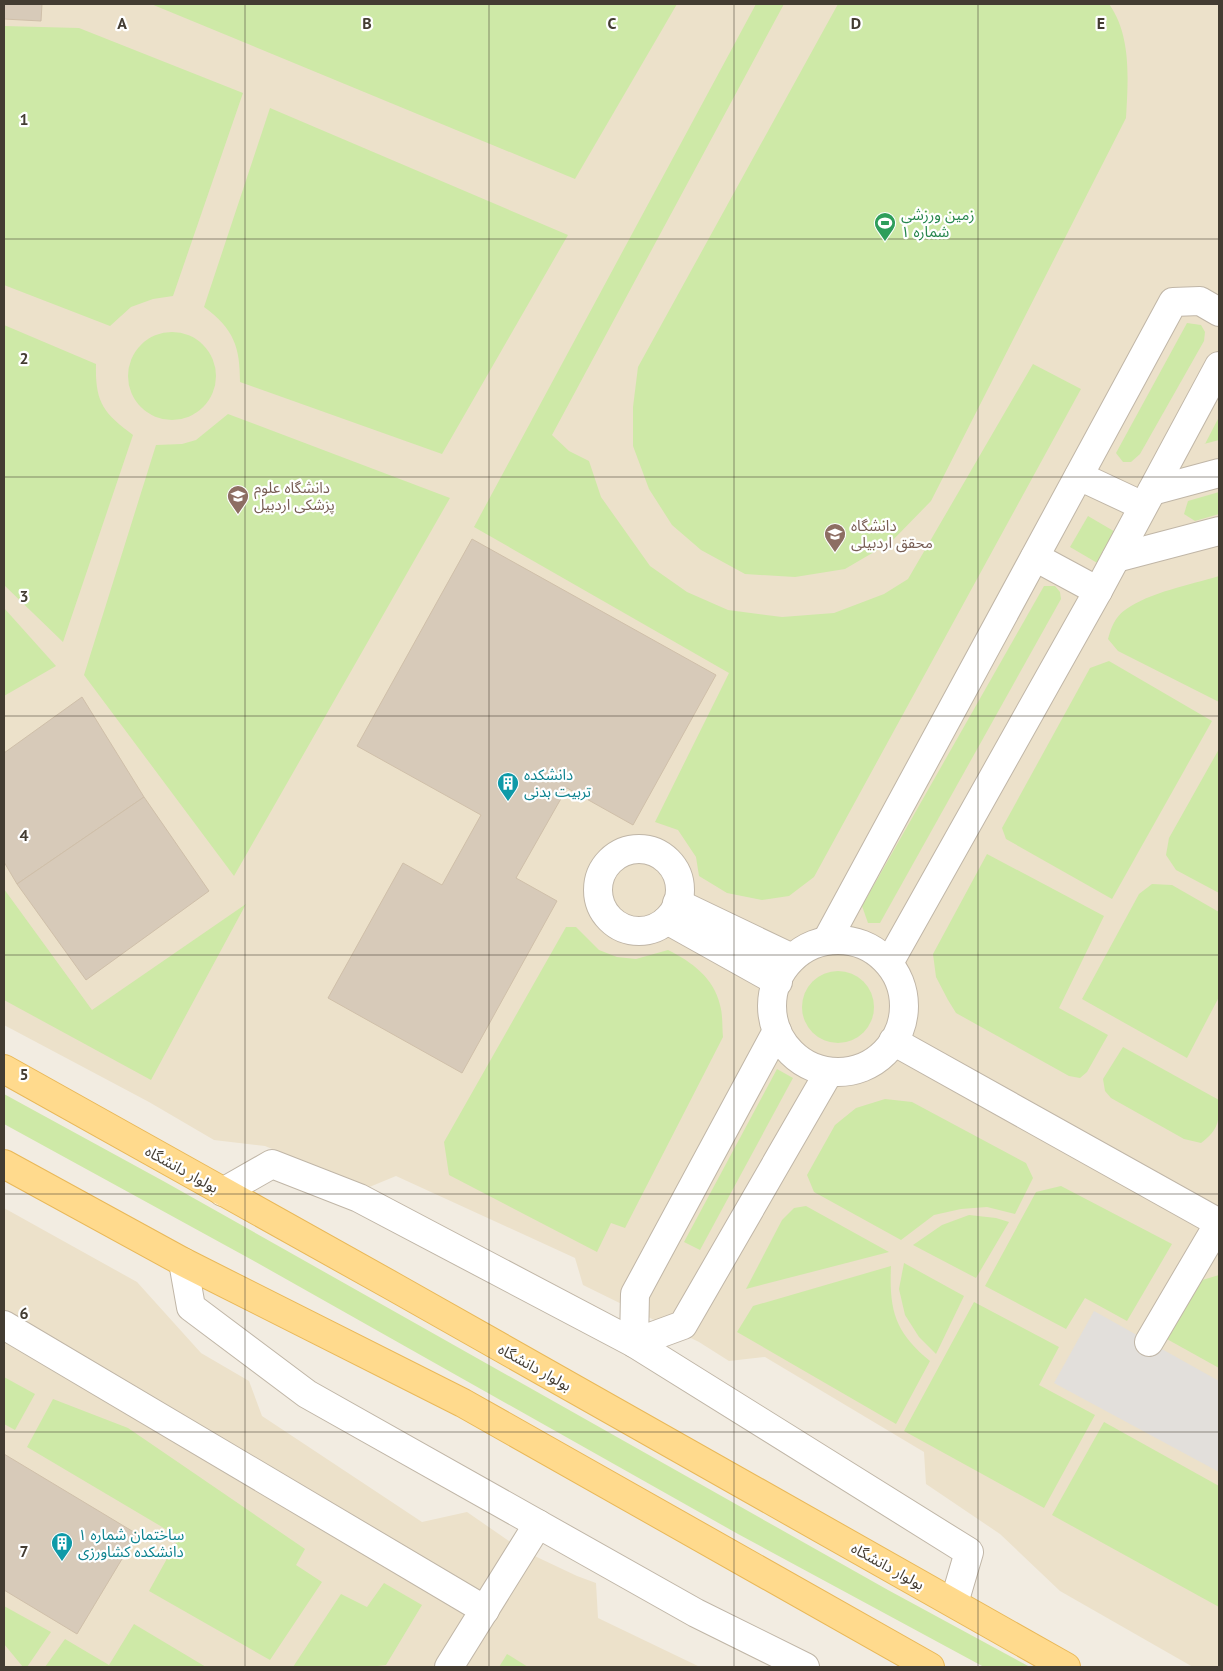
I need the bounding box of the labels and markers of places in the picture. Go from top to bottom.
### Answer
place label: زمین ورزشی شماره ۱ [901,205,974,241]
sports icon: زمین ورزشی شماره ۱ [873,211,897,242]
place label: دانشگاه علوم پزشکی اردبیل [254,478,335,515]
school or university icon: دانشگاه علوم پزشکی اردبیل [226,484,250,515]
place label: دانشگاه محقق اردبیلی [851,516,933,553]
school or university icon: دانشگاه محقق اردبیلی [823,522,847,553]
place label: دانشکده تربیت بدنی [524,765,591,801]
building icon: دانشکده تربیت بدنی [496,771,520,802]
place label: ساختمان شماره ۱ دانشکده کشاورزی [78,1525,184,1561]
building icon: ساختمان شماره ۱ دانشکده کشاورزی [50,1531,74,1562]

